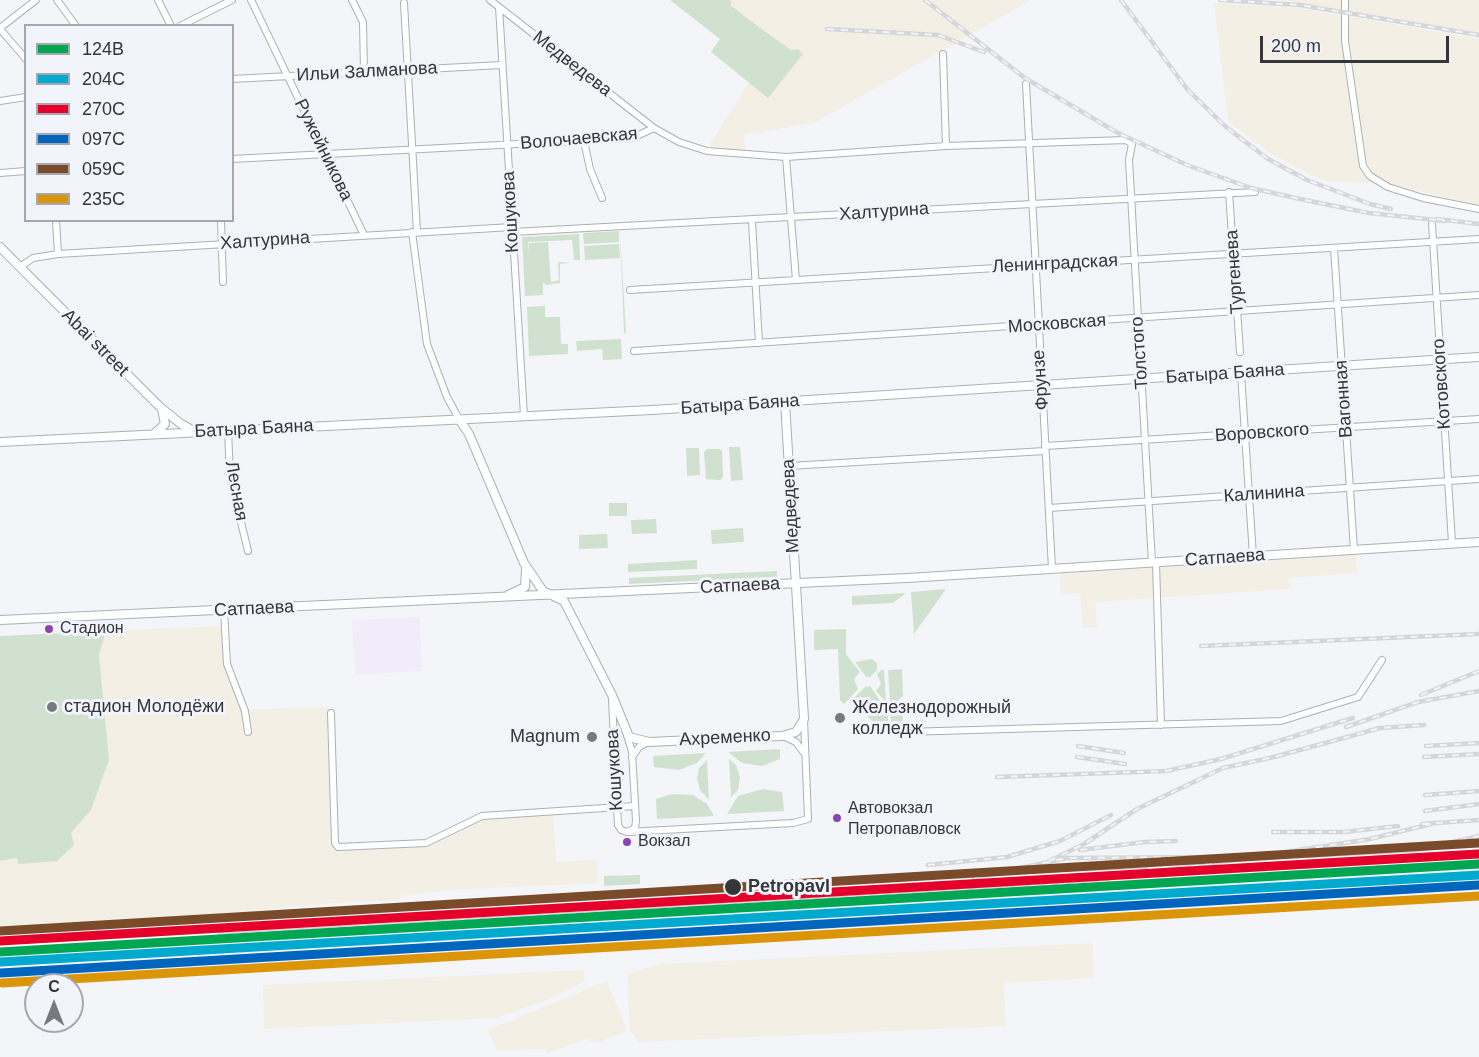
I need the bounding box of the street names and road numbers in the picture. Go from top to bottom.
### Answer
street label: Медведева [528,26,616,102]
street label: Ильи Залманова [296,58,438,86]
street label: Ружейникова [289,95,357,205]
street label: Волочаевская [519,123,639,155]
street label: Кошукова [498,171,524,253]
street label: Халтурина [838,198,930,226]
street label: Халтурина [219,227,311,255]
street label: Тургенева [1221,229,1249,315]
street label: Ленинградская [992,250,1118,278]
street label: Abai street [57,305,133,381]
street label: Московская [1007,310,1107,338]
street label: Толстого [1127,316,1153,390]
street label: Котовского [1428,338,1456,430]
street label: Фрунзе [1028,349,1054,411]
street label: Батыра Баяна [1165,359,1285,389]
street label: Вагонная [1331,359,1357,439]
street label: Батыра Баяна [680,390,800,420]
street label: Батыра Баяна [194,415,314,443]
street label: Воровского [1214,419,1310,447]
street label: Медведева [778,458,804,554]
street label: Лесная [220,459,252,523]
street label: Калинина [1223,480,1305,508]
street label: Сатпаева [1184,544,1266,572]
street label: Сатпаева [699,573,781,599]
street label: Сатпаева [213,596,295,622]
street label: Ахременко [679,725,771,751]
street label: Кошукова [602,729,628,811]

